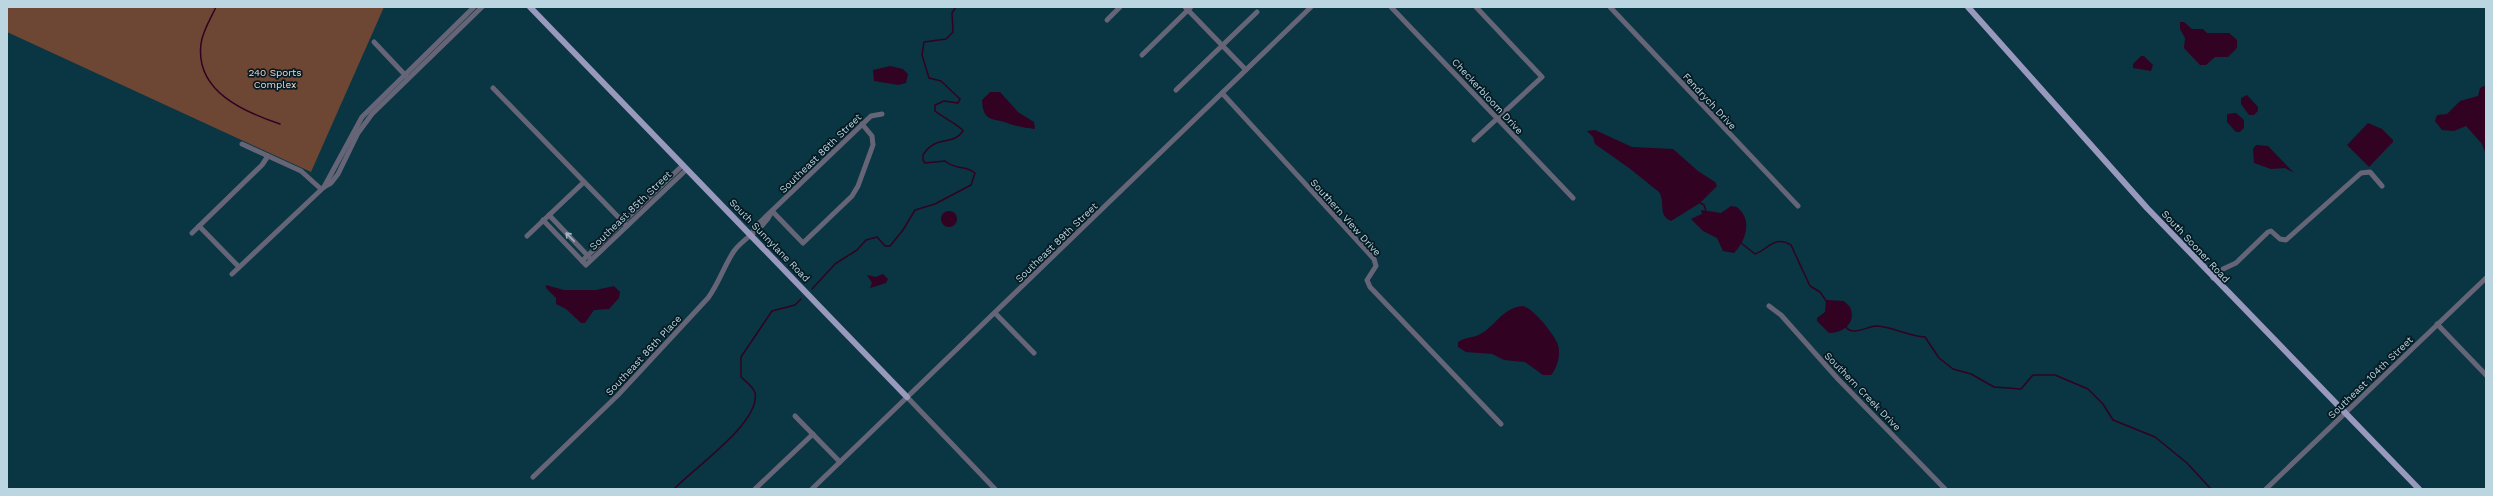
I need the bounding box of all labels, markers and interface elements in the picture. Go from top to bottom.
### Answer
street label: Checkerbloom Drive [1450,56,1526,136]
park label: 240 Sports Complex [248,67,302,90]
street label: Fendrych Drive [1681,71,1739,132]
street label: Southeast 86th Street [777,111,864,195]
street label: Southeast 85th Street [587,168,674,252]
street label: Southern View Drive [1308,177,1383,258]
street label: South Sunnylane Road [727,197,812,284]
street label: Southeast 89th Street [1013,200,1100,284]
street label: South Sooner Road [2159,208,2232,285]
one-way arrow [565,232,575,242]
street label: Southeast 86th Place [603,313,684,398]
street label: Southeast 104th Street [2326,334,2415,421]
street label: Southern Creek Drive [1822,350,1903,433]

